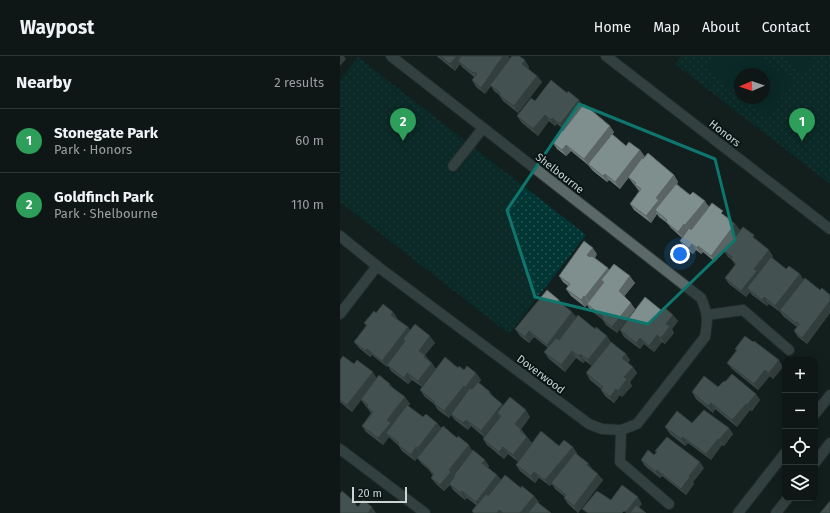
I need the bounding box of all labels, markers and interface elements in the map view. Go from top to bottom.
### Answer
text: Waypost [20,16,94,39]
text: Home [594,19,631,36]
text: Map [653,19,680,36]
text: About [702,19,740,36]
text: Contact [762,19,810,36]
north arrow [734,68,770,104]
text: Nearby [16,72,71,93]
text: 2 results [274,75,324,90]
pin: 2 [390,108,416,141]
pin: 1 [789,108,815,141]
street label: Honors [707,117,743,150]
text: Stonegate Park [54,124,158,142]
text: 1 [26,133,32,148]
text: 60 m [295,133,324,148]
text: Park · Honors [54,142,132,157]
street label: Shelbourne [533,151,586,196]
text: Goldfinch Park [54,188,154,206]
text: 2 [26,197,32,212]
text: 110 m [291,197,324,212]
text: Park · Shelbourne [54,206,158,221]
your location [670,244,690,264]
street label: Doverwood [514,352,567,397]
map controls [782,357,818,501]
button: + [782,357,818,393]
button: − [782,393,818,429]
button: locate [782,429,818,465]
button: layers [782,465,818,501]
scale bar [352,485,407,504]
text: 20 m [358,487,382,500]

